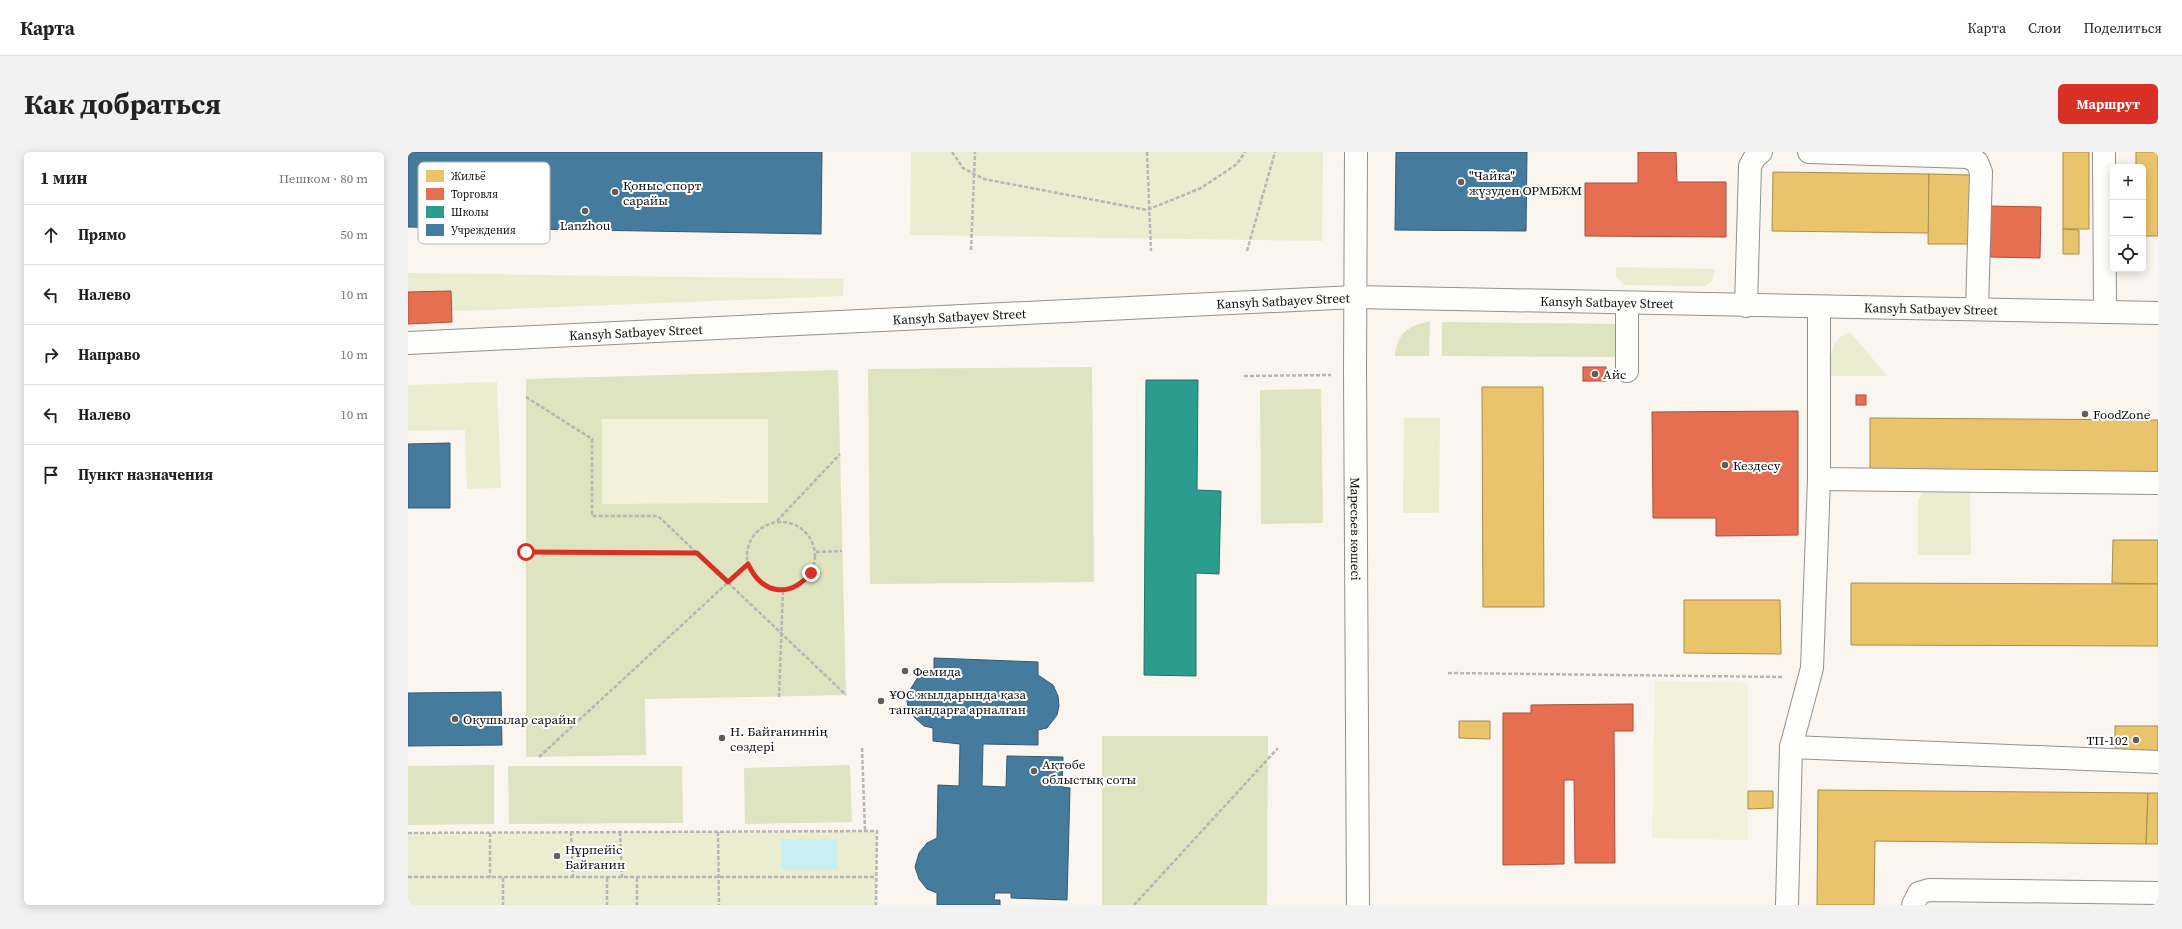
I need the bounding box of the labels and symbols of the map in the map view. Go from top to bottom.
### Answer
legend [418,162,550,244]
place label: "Чайка" жүзуден ОРМБЖМ [1469,167,1582,199]
text: Жильё [451,169,486,184]
place label: Қоныс спорт сарайы [623,177,702,209]
marker: "Чайка" жүзуден ОРМБЖМ [1456,177,1466,187]
text: Торговля [451,187,498,202]
marker: Қоныс спорт сарайы [610,187,620,197]
text: Школы [451,205,489,220]
marker: Lanzhou [580,206,590,216]
place label: Lanzhou [560,217,611,234]
text: Учреждения [451,223,516,238]
street label: Kansyh Satbayev Street [1216,289,1351,312]
street label: Kansyh Satbayev Street [1540,292,1675,312]
street label: Kansyh Satbayev Street [1864,299,1999,318]
street label: Kansyh Satbayev Street [892,304,1027,328]
street label: Kansyh Satbayev Street [569,320,704,344]
place label: Айс [1603,366,1626,383]
marker: Айс [1590,369,1600,379]
place label: FoodZone [2093,406,2151,423]
marker: FoodZone [2080,409,2090,419]
place label: Кездесу [1733,457,1781,474]
marker: Кездесу [1720,460,1730,470]
street label: Маресьев көшесі [1347,477,1365,581]
route start [517,543,535,561]
route end [802,564,820,582]
place label: Фемида [913,663,961,680]
marker: Фемида [900,666,910,676]
place label: ҰОС жылдарында қаза тапқандарға арналған [889,686,1026,718]
marker: ҰОС жылдарында қаза тапқандарға арналған [876,696,886,706]
place label: Оқушылар сарайы [463,711,576,728]
marker: Оқушылар сарайы [450,714,460,724]
place label: Н. Байғаниннің сөздері [730,723,828,755]
place label: ТП-102 [2087,732,2128,749]
marker: Н. Байғаниннің сөздері [717,733,727,743]
marker: ТП-102 [2131,735,2141,745]
place label: Ақтөбе облыстық соты [1042,756,1137,788]
marker: Ақтөбе облыстық соты [1029,766,1039,776]
place label: Нұрпейіс Байғанин [565,841,625,873]
marker: Нұрпейіс Байғанин [552,851,562,861]

